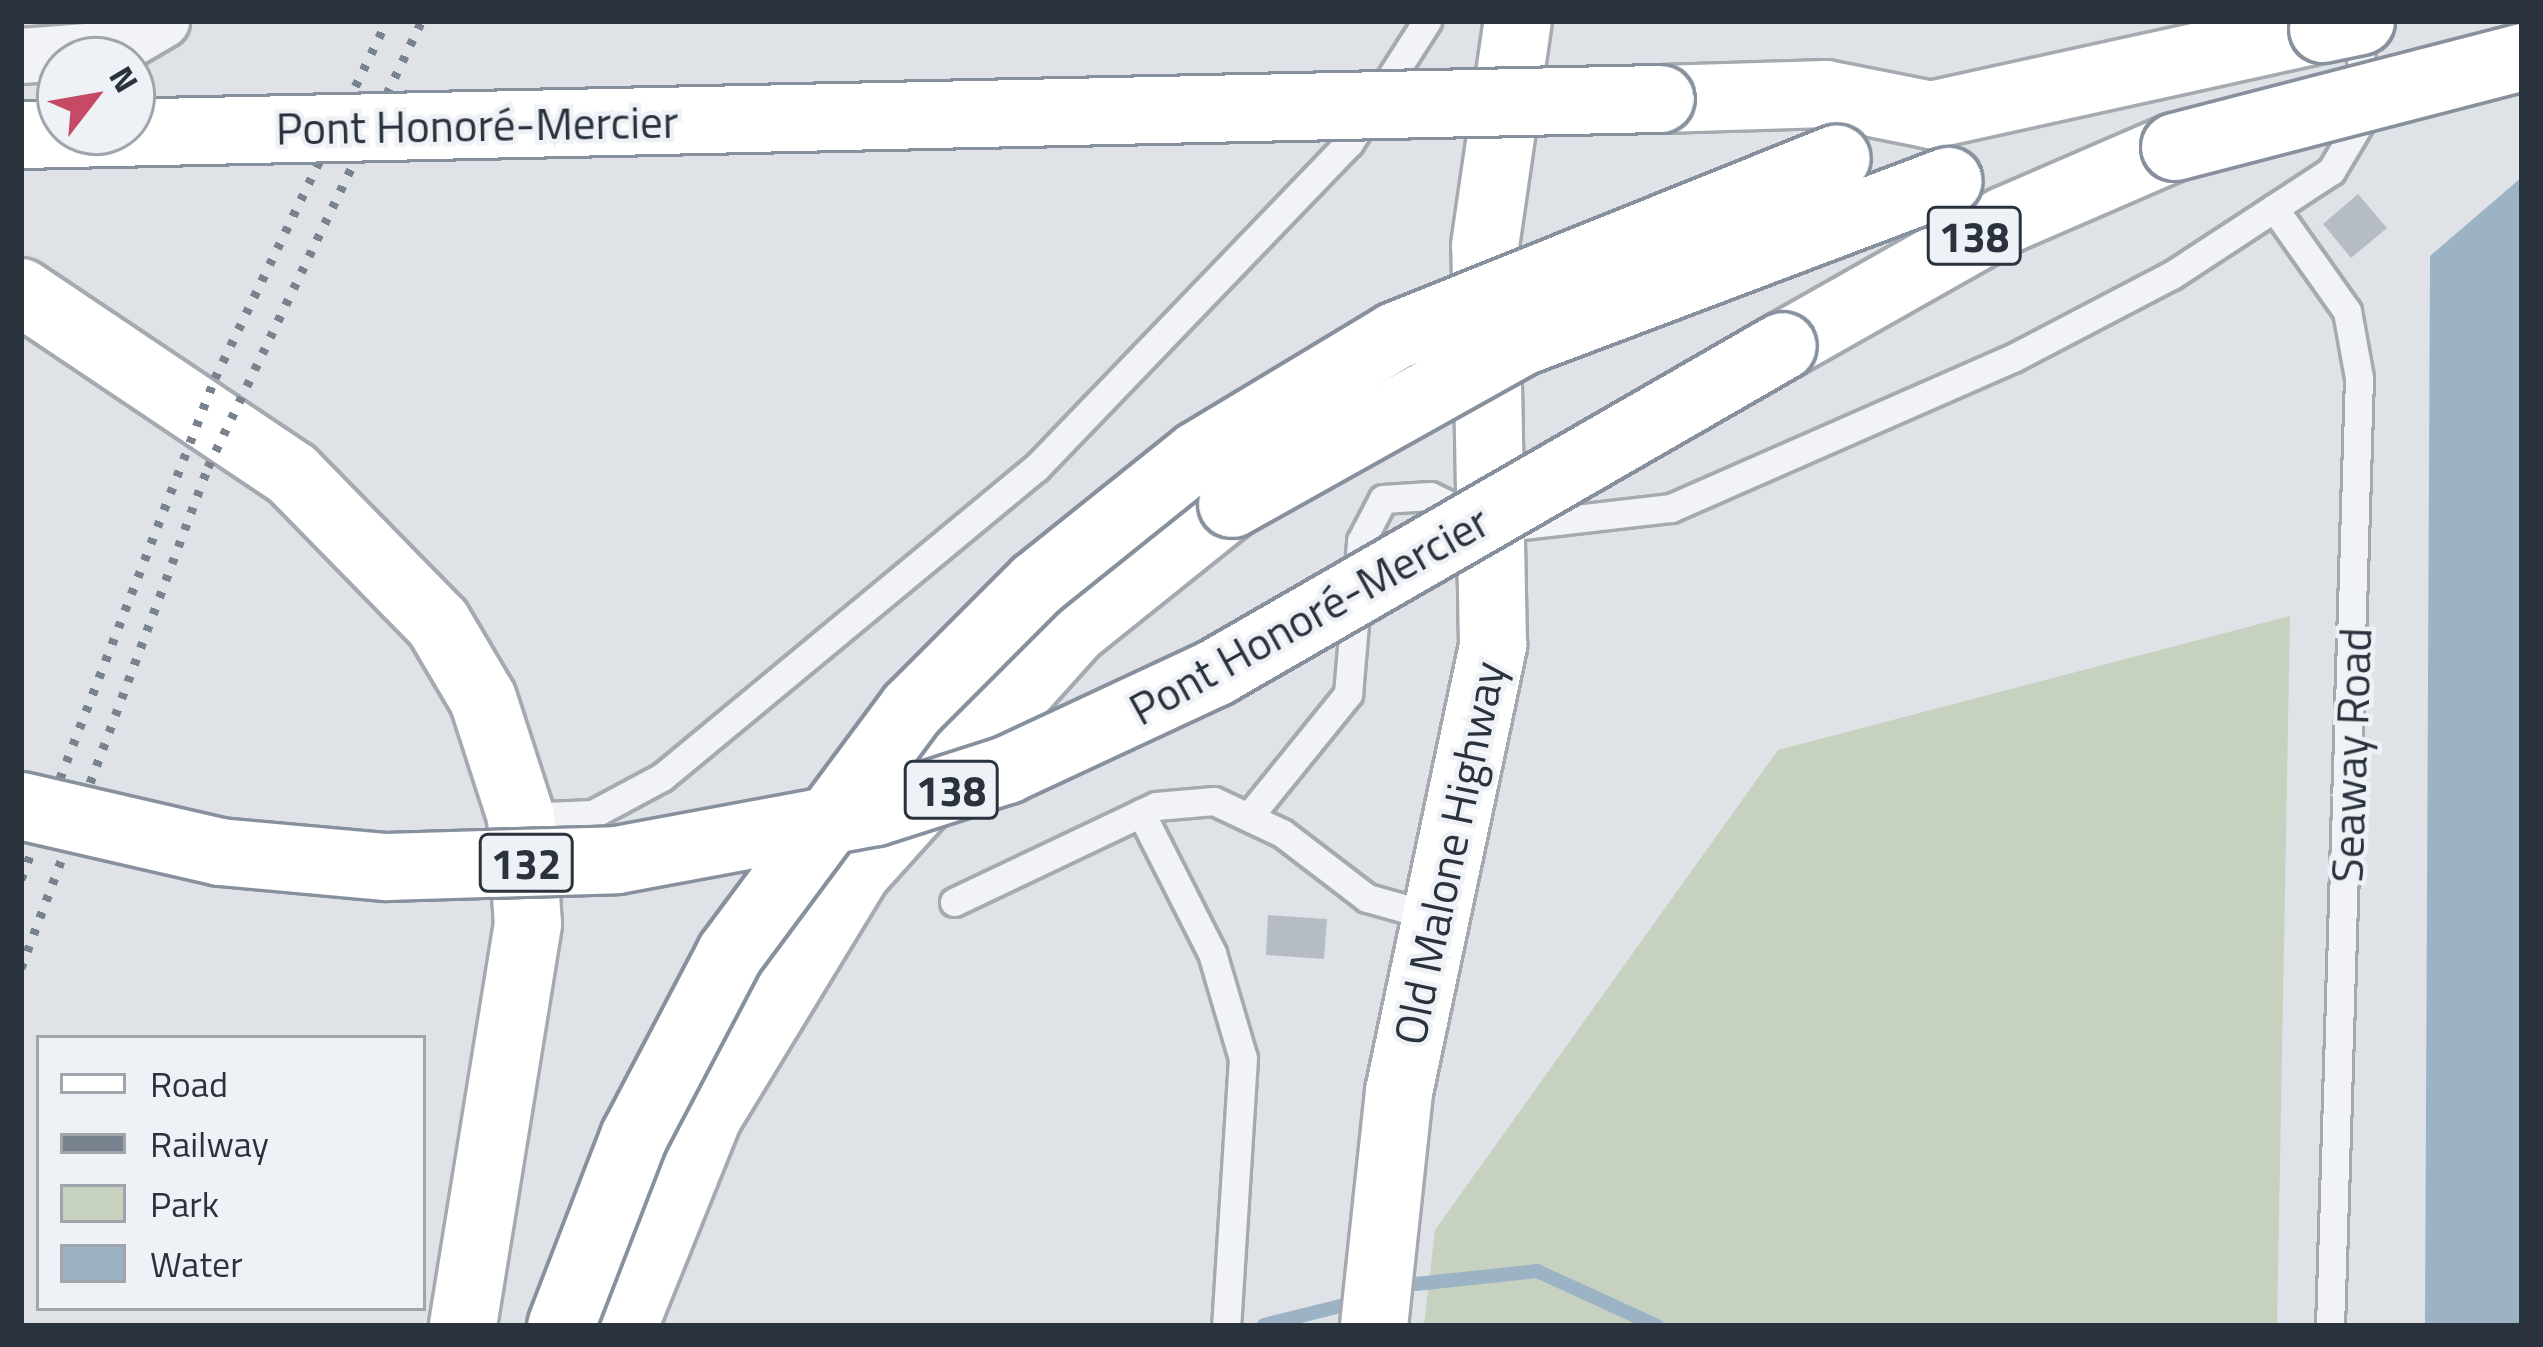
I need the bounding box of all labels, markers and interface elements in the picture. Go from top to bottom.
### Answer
north arrow [36,36,156,156]
text: N [97,56,152,102]
street label: Pont Honoré-Mercier [275,94,679,156]
road number: 138 [1926,200,2022,272]
street label: Pont Honoré-Mercier [1120,494,1498,736]
street label: Seaway Road [2320,627,2382,883]
street label: Old Malone Highway [1382,656,1516,1050]
road number: 138 [903,754,999,826]
road number: 132 [478,827,574,899]
legend [36,1035,426,1311]
text: Road [150,1056,228,1111]
text: Railway [150,1116,269,1171]
text: Park [150,1176,219,1231]
text: Water [150,1236,243,1291]

